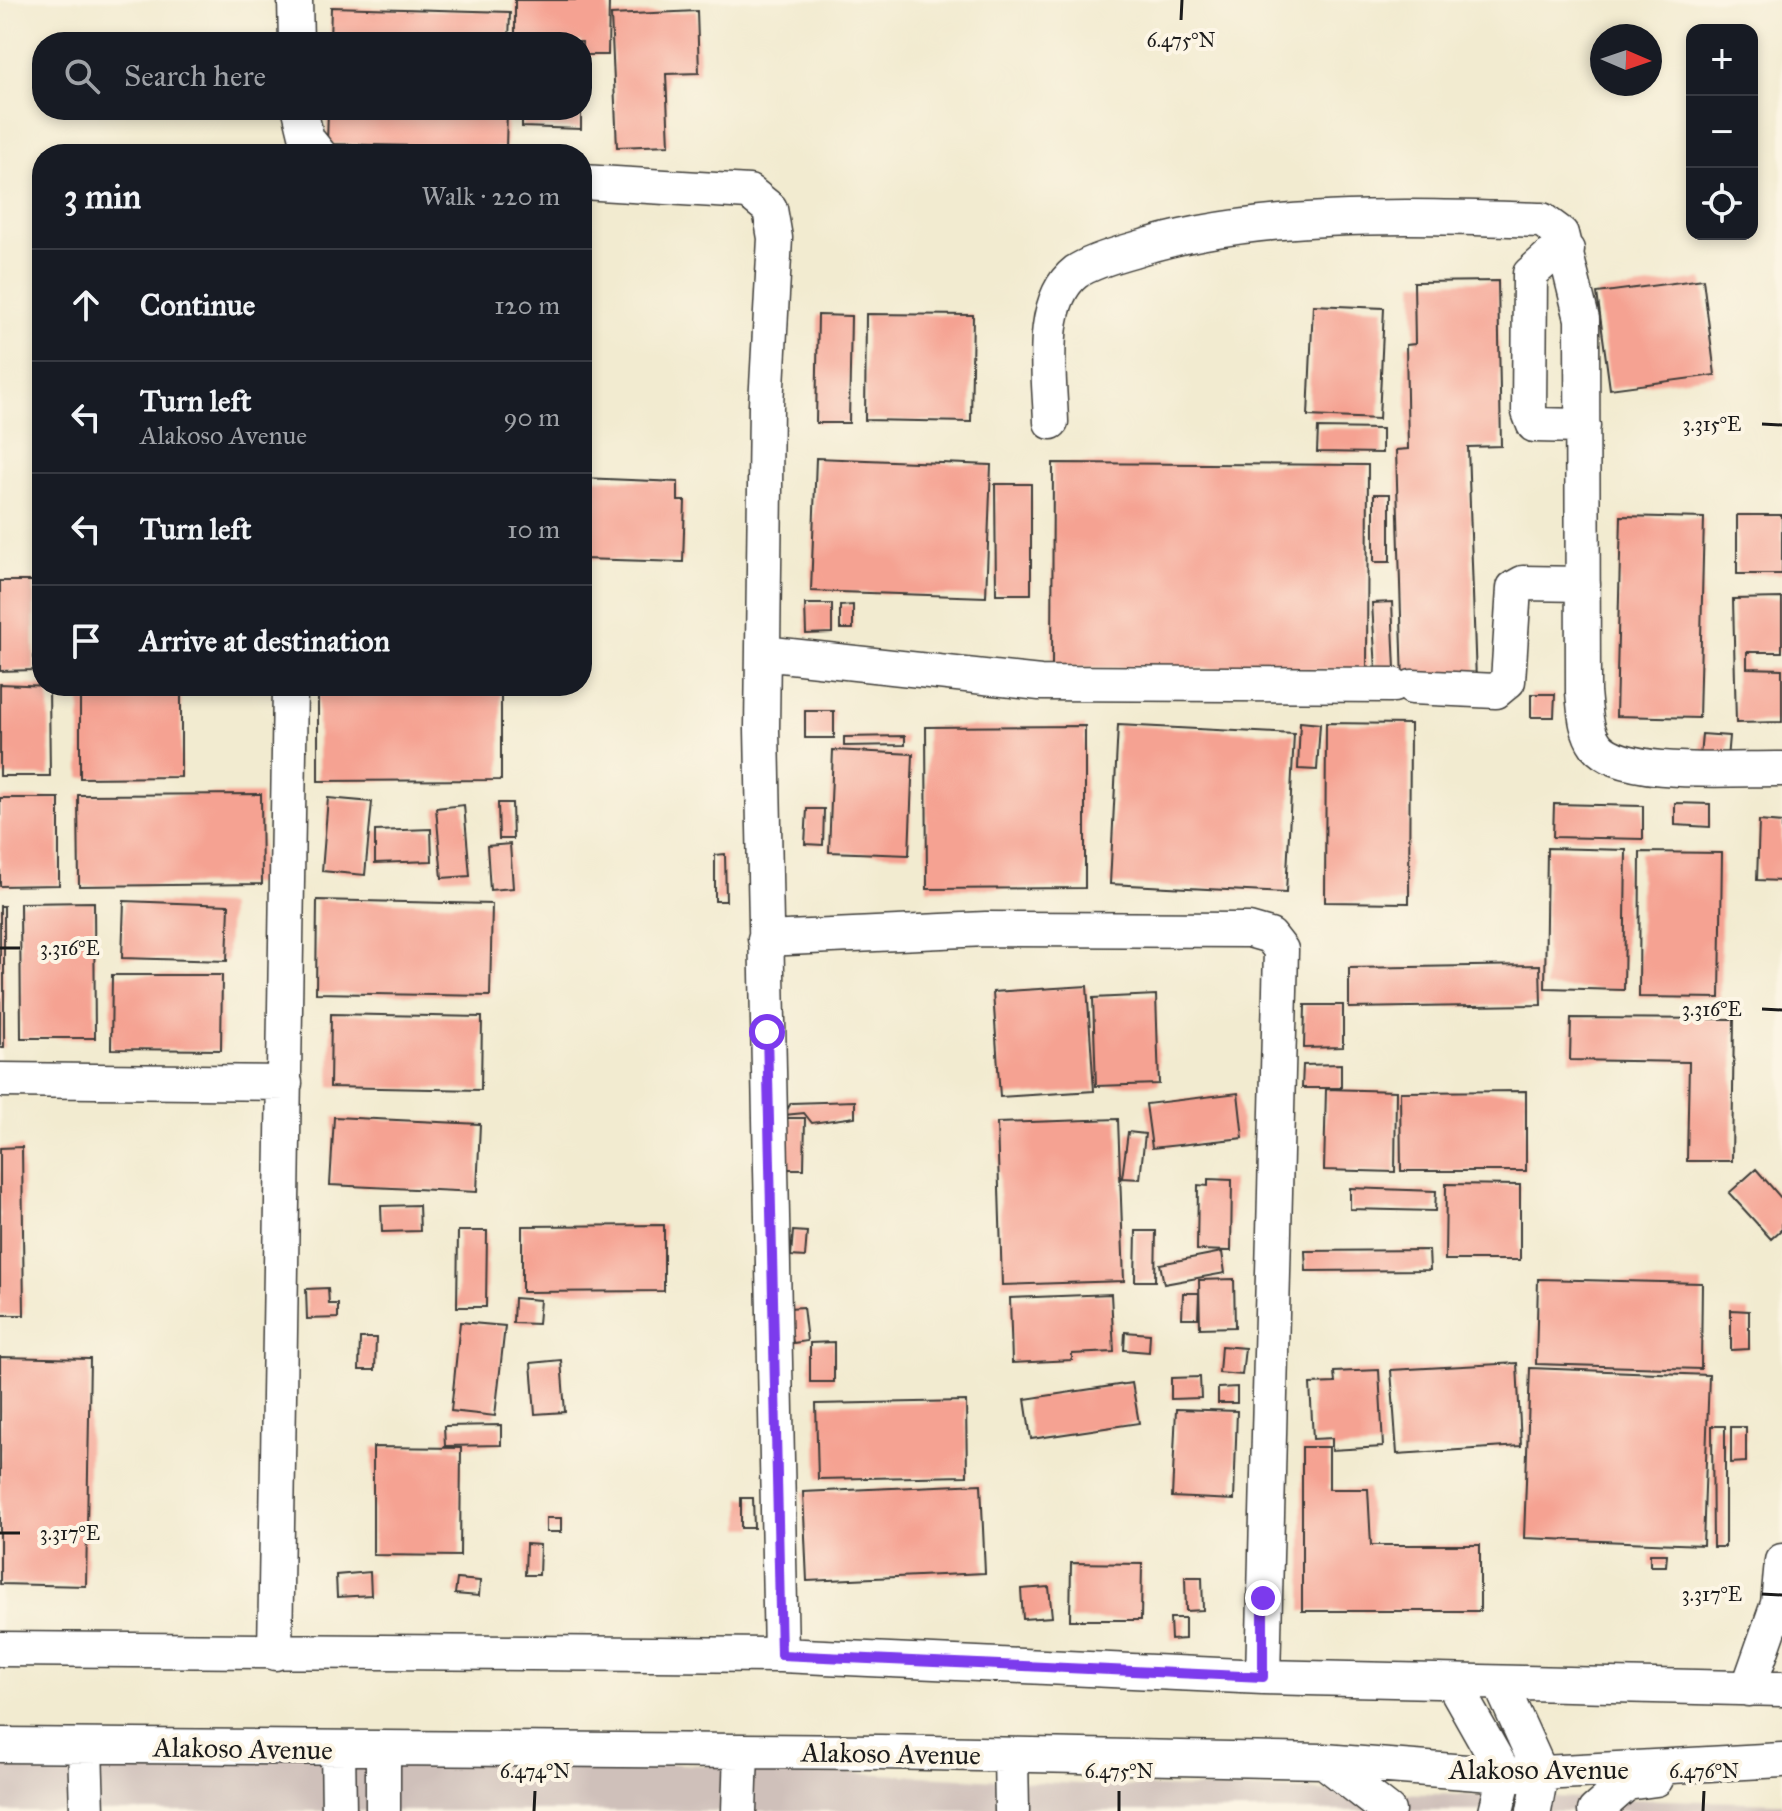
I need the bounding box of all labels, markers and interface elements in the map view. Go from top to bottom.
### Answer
north arrow [1590,24,1662,96]
map controls [1686,24,1758,240]
button: + [1686,24,1758,96]
text: 6.475°N [1146,28,1216,52]
search box [32,32,592,120]
icon: search [60,54,104,98]
text: Search here [124,58,266,94]
button: − [1686,96,1758,168]
button: locate [1686,168,1758,240]
text: 3 min [64,176,141,217]
text: Walk · 220 m [421,180,560,212]
icon: ahead [64,283,108,327]
text: Continue [140,287,255,323]
text: 120 m [494,289,560,321]
text: Turn left [140,383,251,419]
icon: left [64,395,108,439]
text: 90 m [503,401,560,433]
text: 3.315°E [1683,412,1741,436]
text: Alakoso Avenue [140,419,307,451]
icon: left [64,507,108,551]
text: Turn left [140,511,251,547]
text: 10 m [507,513,560,545]
icon: arrive [64,619,108,663]
text: Arrive at destination [140,623,390,659]
text: 3.316°E [40,936,100,960]
text: 3.316°E [1682,997,1742,1021]
route start [749,1014,785,1050]
text: 3.317°E [40,1521,100,1545]
route end [1245,1580,1281,1616]
text: 3.317°E [1682,1582,1742,1606]
street label: Alakoso Avenue [152,1729,333,1768]
street label: Alakoso Avenue [800,1734,981,1773]
street label: Alakoso Avenue [1448,1752,1629,1787]
text: 6.474°N [500,1759,570,1783]
text: 6.475°N [1084,1759,1154,1783]
text: 6.476°N [1669,1759,1739,1783]

